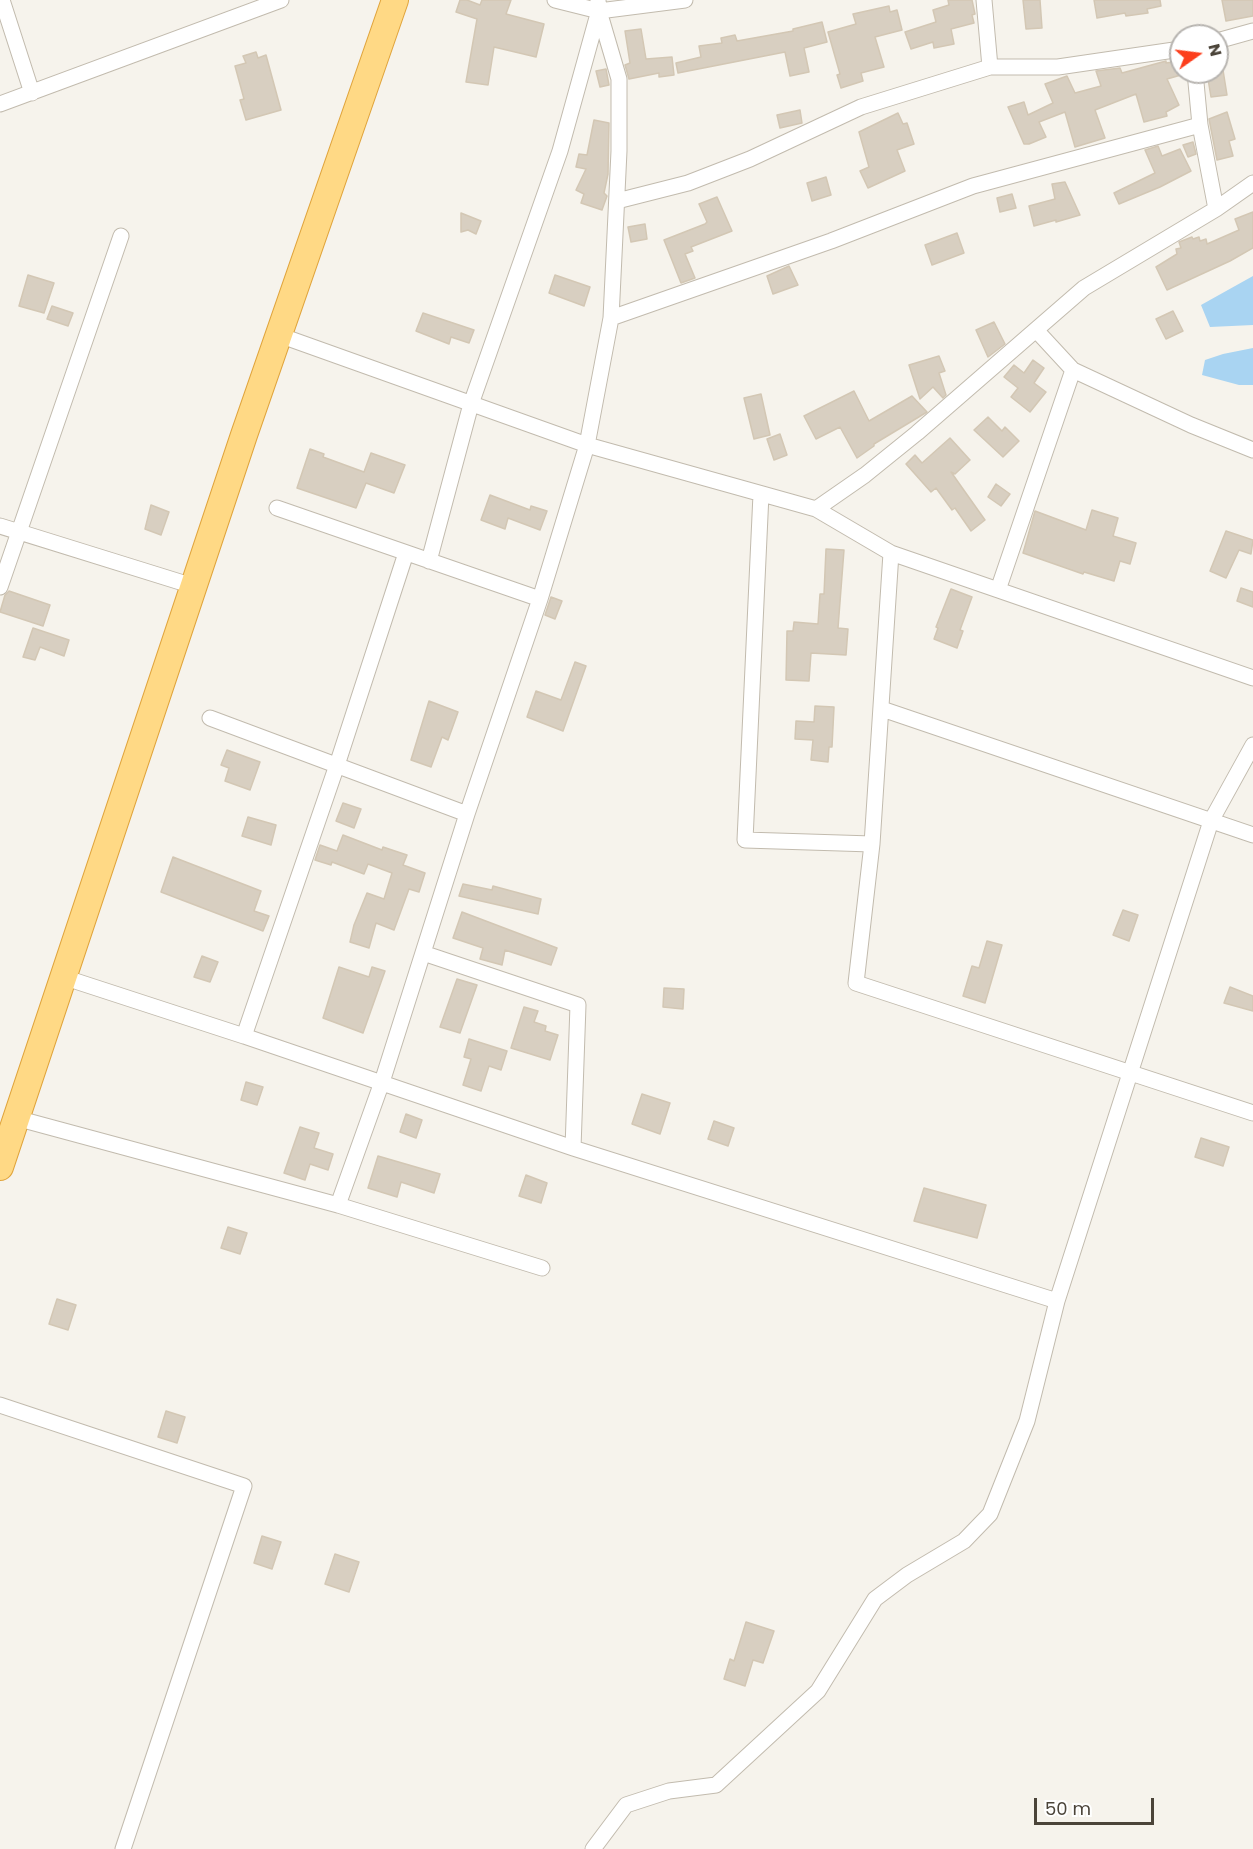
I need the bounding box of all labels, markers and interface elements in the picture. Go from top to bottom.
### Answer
north arrow [1169,24,1229,84]
text: N [1202,41,1228,59]
scale bar [1037,1786,1157,1824]
text: 50 m [1045,1796,1091,1821]

